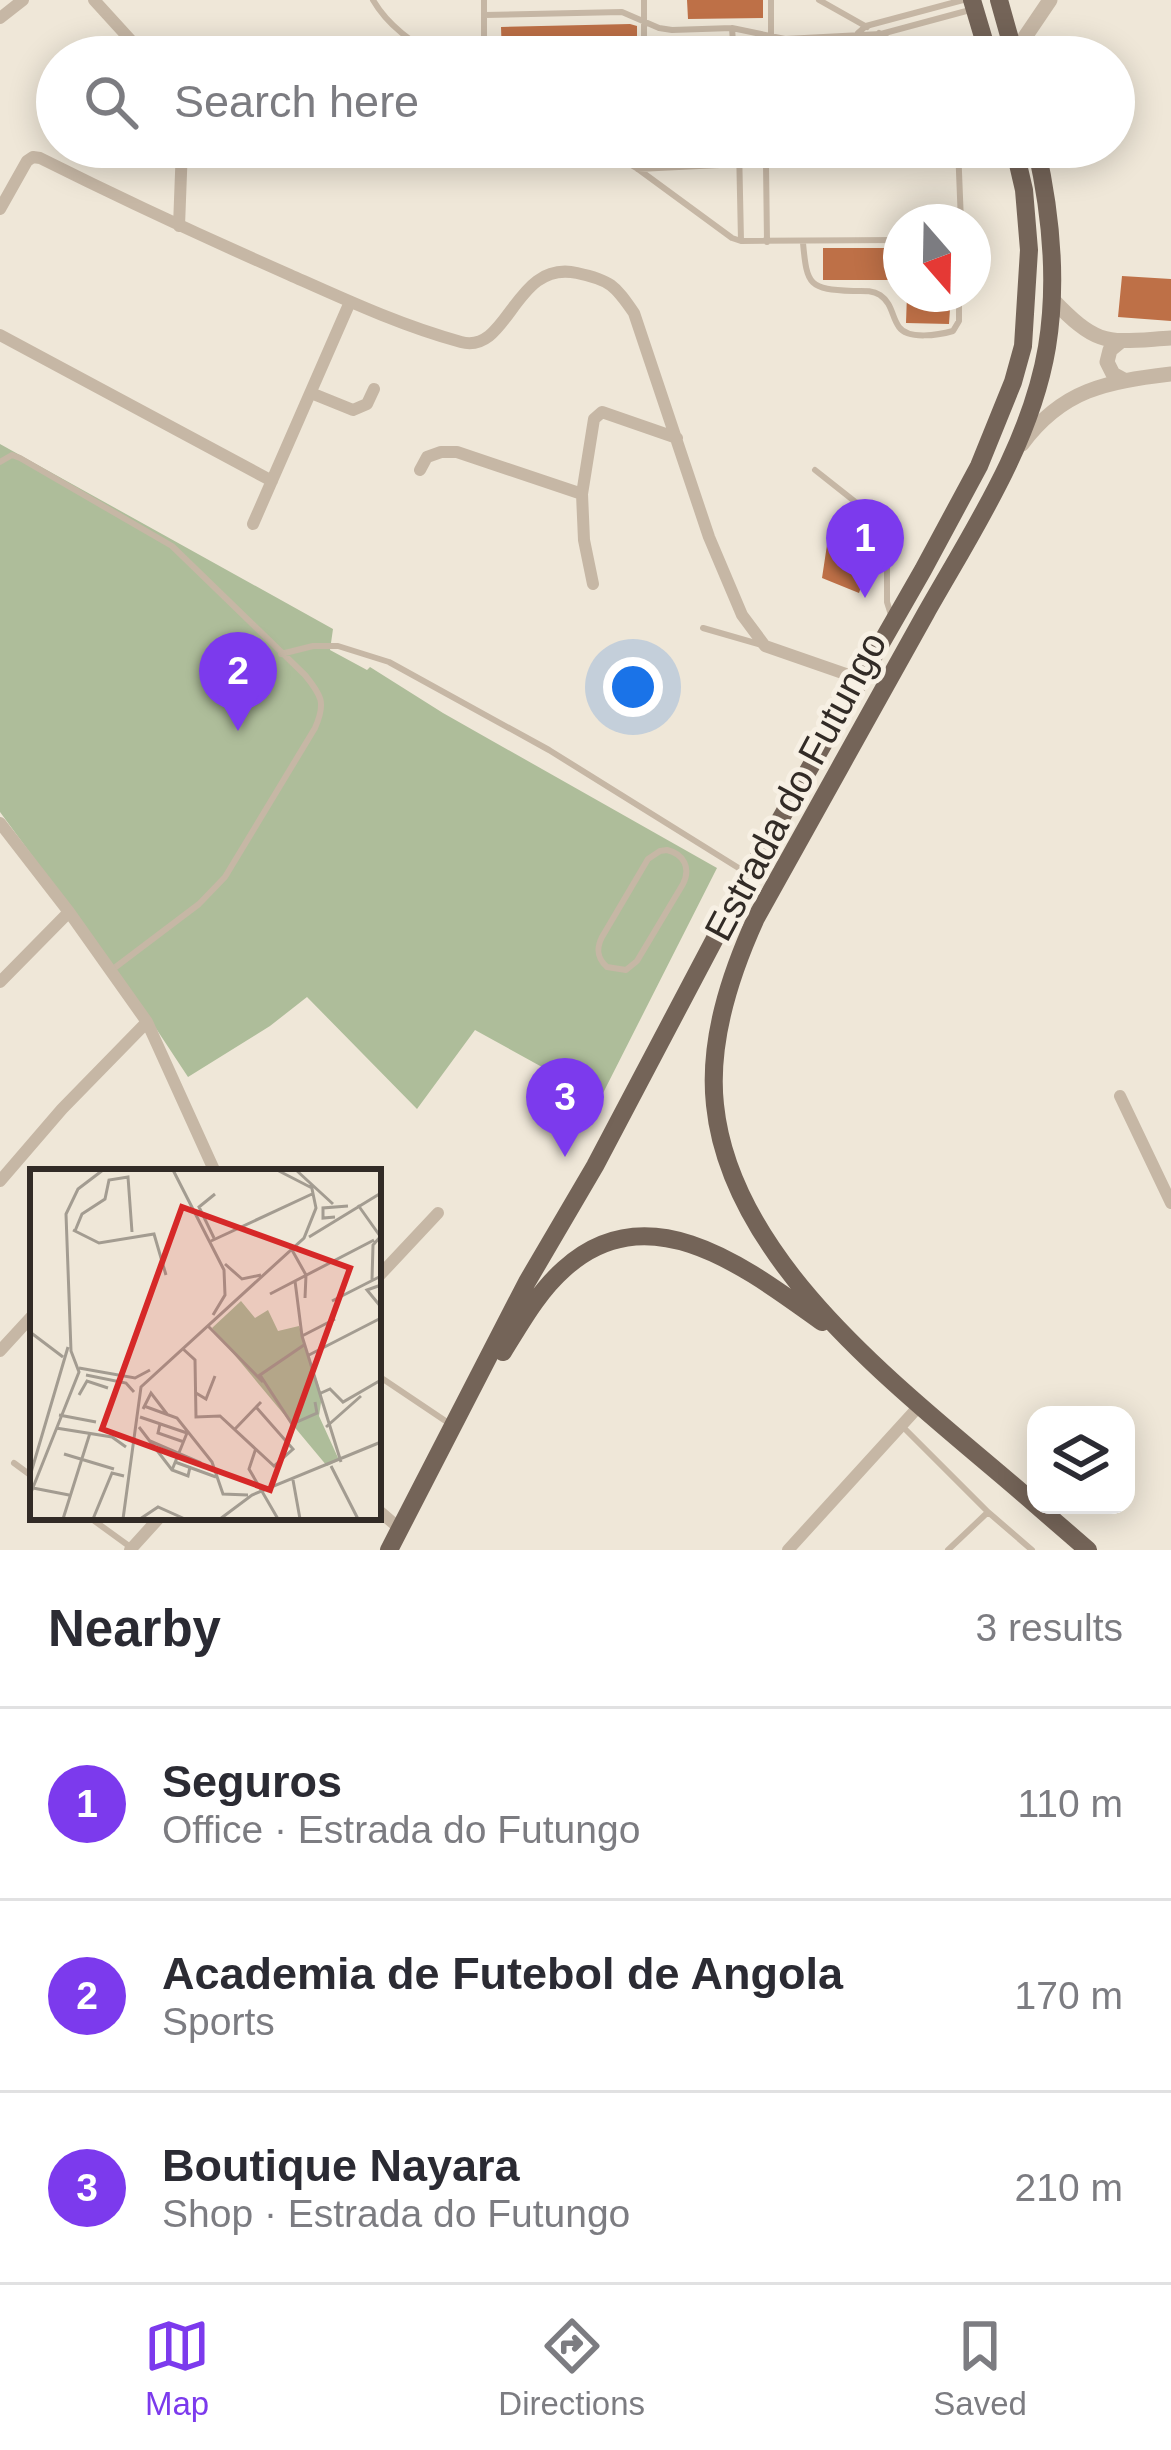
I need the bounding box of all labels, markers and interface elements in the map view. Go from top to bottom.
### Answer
search box [36,36,1135,168]
icon: search [78,69,144,135]
text: Search here [174,76,419,127]
north arrow [883,204,991,312]
pin: 1 [826,499,904,598]
street label: Estrada do Futungo [696,625,895,948]
pin: 2 [199,632,277,731]
your location [603,657,663,717]
pin: 3 [526,1058,604,1157]
inset map [30,1169,381,1520]
map controls [1027,1406,1135,1514]
button: layers [1027,1406,1135,1514]
text: Nearby [48,1600,221,1657]
text: 3 results [976,1606,1123,1649]
text: Seguros [162,1756,342,1807]
text: 1 [76,1782,98,1825]
text: 110 m [1018,1782,1123,1825]
text: Office · Estrada do Futungo [162,1808,640,1851]
text: Academia de Futebol de Angola [162,1948,843,1999]
text: 2 [76,1974,98,2017]
text: 170 m [1015,1974,1123,2017]
text: Sports [162,2000,275,2043]
text: Boutique Nayara [162,2140,520,2191]
text: 3 [76,2166,98,2209]
text: 210 m [1015,2166,1123,2209]
text: Shop · Estrada do Futungo [162,2192,630,2235]
tab: Map [144,2313,210,2423]
tab: Directions [498,2313,645,2423]
tab: Saved [933,2313,1027,2423]

